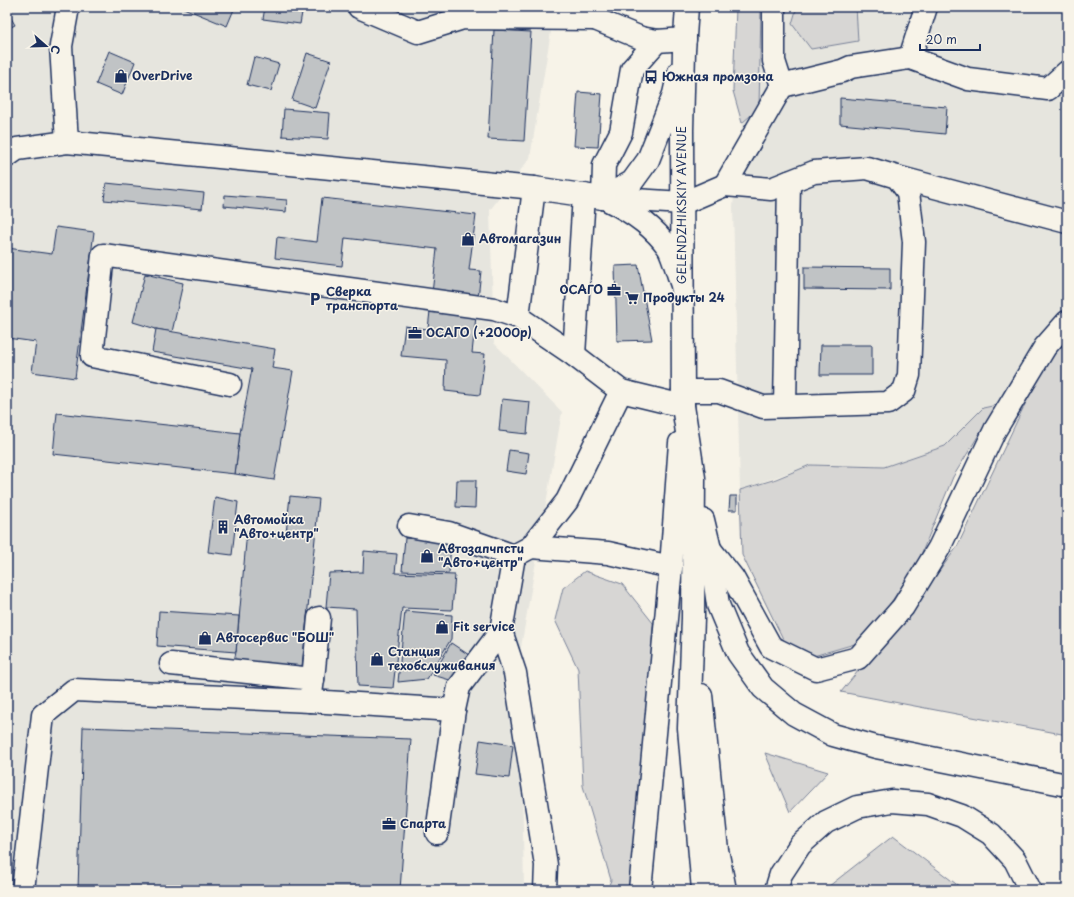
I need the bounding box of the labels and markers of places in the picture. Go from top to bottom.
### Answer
place label: OverDrive [132,66,193,84]
place label: Южная промзона [662,67,774,85]
shop icon: OverDrive [113,68,129,84]
bus stop icon: Южная промзона [643,69,659,85]
place label: Автомагазин [479,229,561,247]
shop icon: Автомагазин [460,231,476,247]
place label: ОСАГО [560,280,603,298]
place label: Сверка транспорта [326,282,399,314]
office icon: ОСАГО [606,282,622,298]
place label: Продукты 24 [643,288,725,306]
supermarket icon: Продукты 24 [624,290,640,306]
parking icon: Сверка транспорта [307,291,323,307]
place label: ОСАГО (+2000р) [426,323,532,341]
office icon: ОСАГО (+2000р) [407,325,423,341]
place label: Автомойка "Авто+центр" [234,510,319,542]
building icon: Автомойка "Авто+центр" [215,519,231,535]
place label: Автозапчпсти "Авто+центр" [438,539,524,571]
shop icon: Автозапчпсти "Авто+центр" [419,548,435,564]
place label: Fit service [453,617,515,635]
shop icon: Fit service [434,619,450,635]
place label: Автосервис "БОШ" [216,628,334,646]
shop icon: Автосервис "БОШ" [197,630,213,646]
place label: Станция техобслуживания [388,642,496,674]
shop icon: Станция техобслуживания [369,651,385,667]
place label: Спарта [400,814,447,832]
office icon: Спарта [381,816,397,832]

